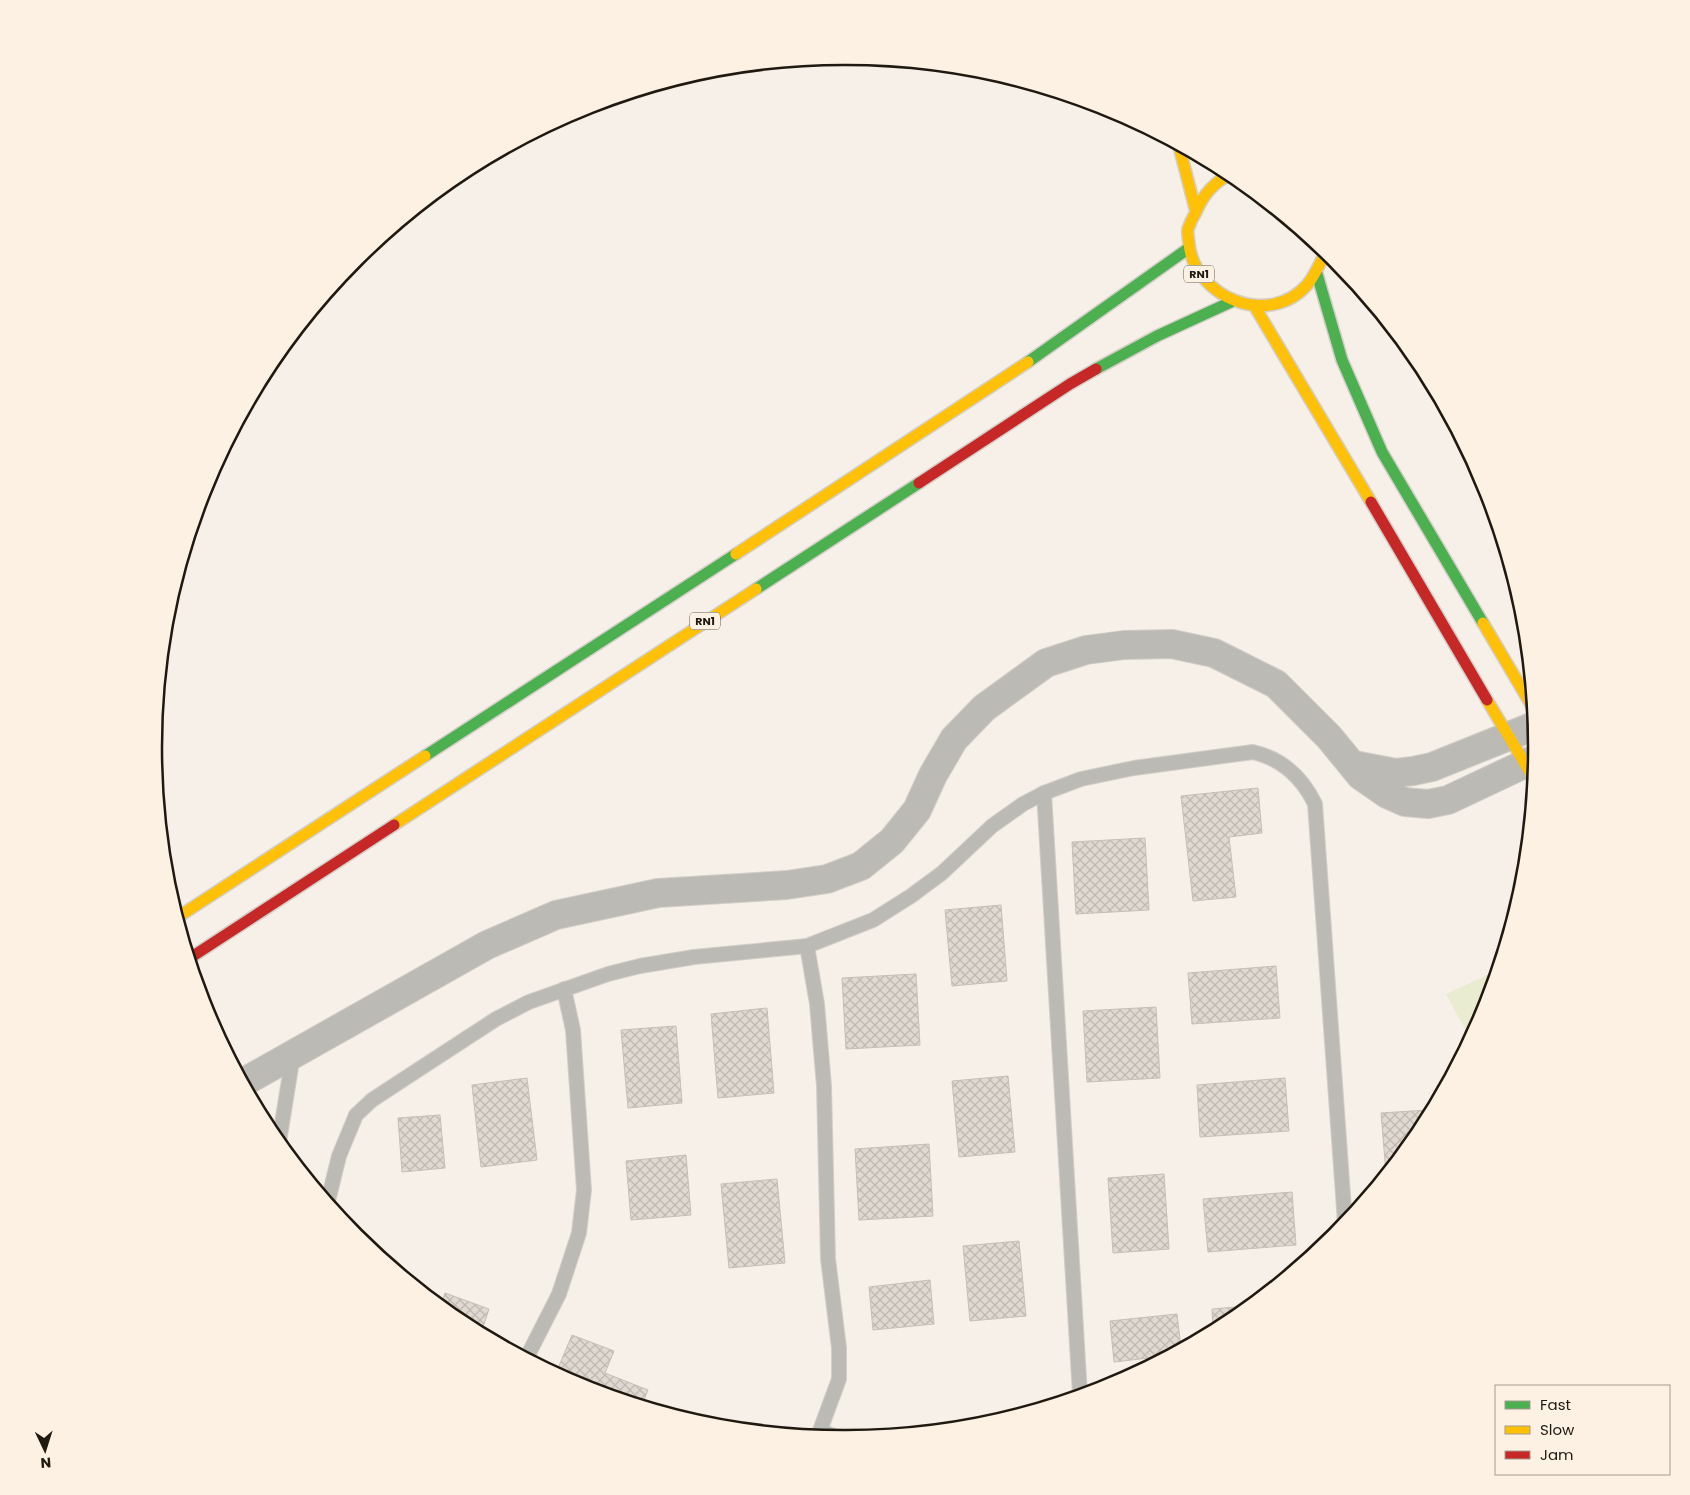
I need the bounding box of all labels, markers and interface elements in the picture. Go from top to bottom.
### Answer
road number: RN1 [1184,266,1214,282]
road number: RN1 [690,612,720,630]
legend [1495,1385,1670,1475]
text: Fast [1540,1394,1571,1415]
text: Slow [1540,1419,1575,1440]
north arrow [20,1425,70,1475]
text: Jam [1540,1444,1574,1465]
text: N [40,1453,52,1473]

